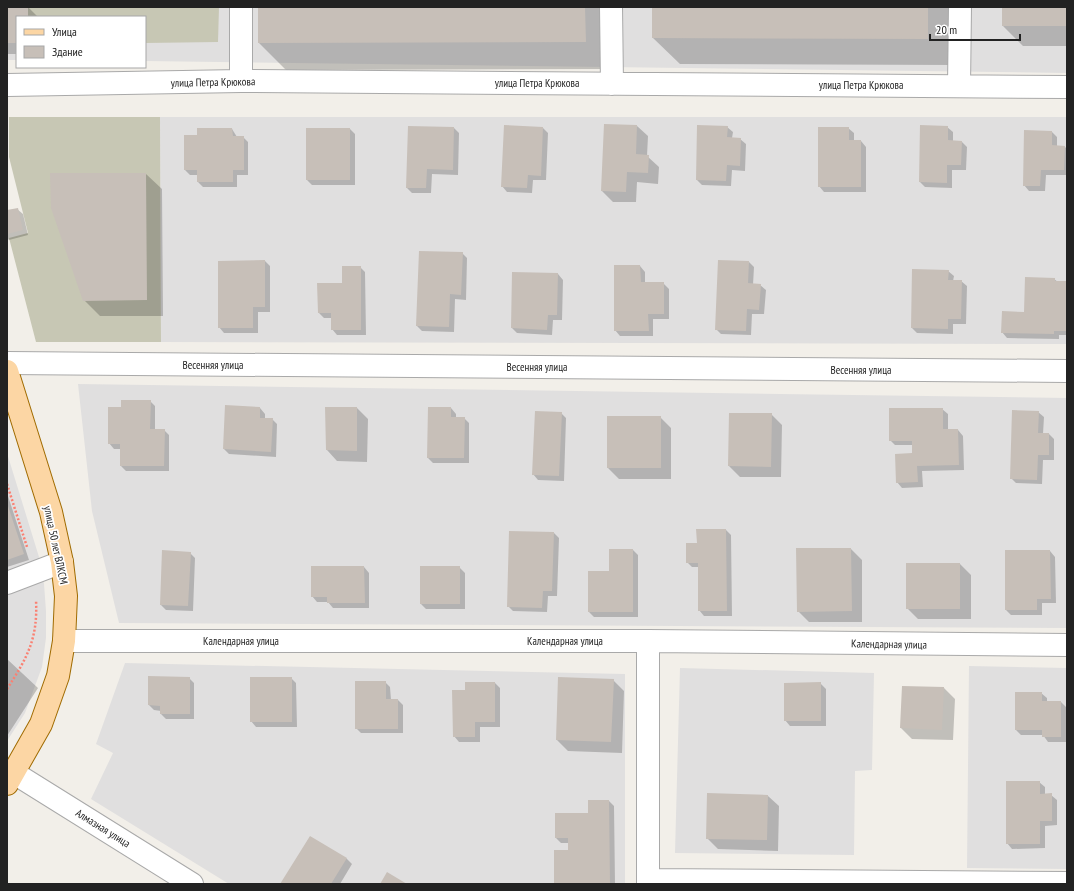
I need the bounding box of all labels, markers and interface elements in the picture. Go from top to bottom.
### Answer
legend [16,16,146,68]
scale bar [930,16,1020,42]
text: 20 m [936,22,957,37]
text: Улица [52,24,77,39]
text: Здание [52,44,83,59]
street label: улица Петра Крюкова [171,74,255,90]
street label: улица Петра Крюкова [495,76,579,90]
street label: улица Петра Крюкова [819,78,903,92]
street label: Весенняя улица [183,358,243,372]
street label: Весенняя улица [507,360,567,374]
street label: Весенняя улица [831,363,891,377]
street label: улица 50 лет ВЛКСМ [41,505,71,585]
street label: Календарная улица [203,634,279,648]
street label: Календарная улица [527,634,603,648]
street label: Календарная улица [851,636,927,652]
street label: Алмазная улица [73,806,133,850]

